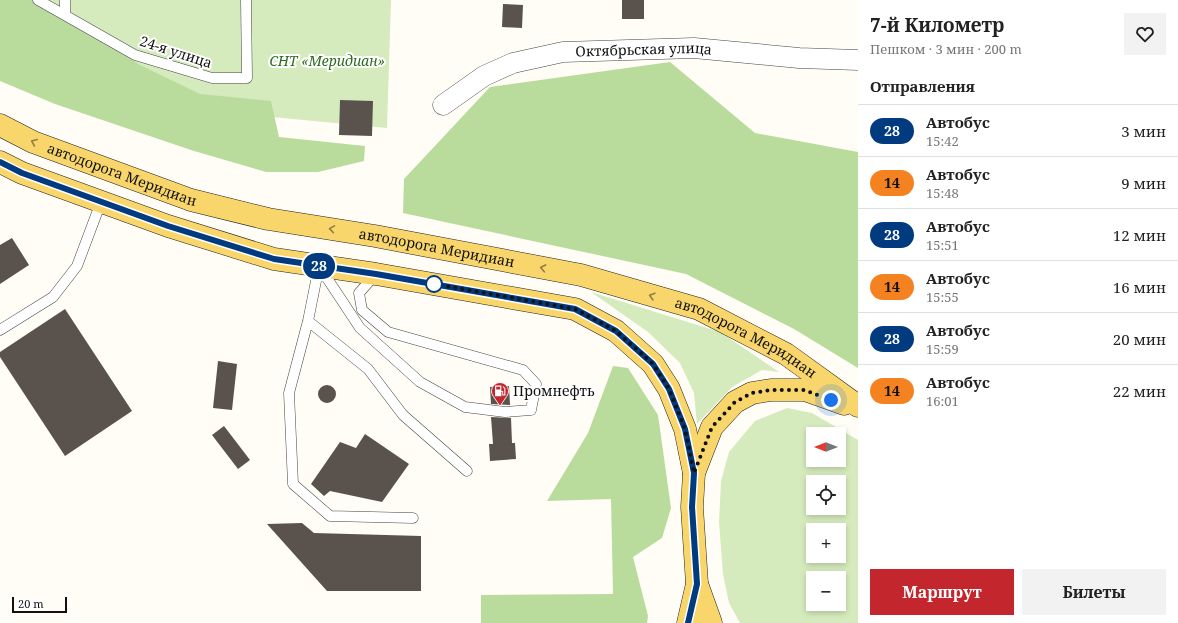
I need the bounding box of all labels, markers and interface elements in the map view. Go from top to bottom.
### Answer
text: 7-й Километр [870,12,1004,38]
button: heart [1124,13,1166,55]
street label: 24-я улица [138,31,215,72]
street label: Октябрьская улица [575,38,713,61]
text: Пешком · 3 мин · 200 m [870,40,1022,58]
park label: СНТ «Меридиан» [269,51,385,70]
text: Отправления [870,76,975,96]
text: Автобус [926,112,990,132]
text: 28 [884,121,900,140]
text: 3 мин [1121,121,1166,141]
text: 15:42 [926,132,959,150]
street label: автодорога Меридиан [45,138,199,210]
one-way arrow [30,139,38,147]
text: Автобус [926,164,990,184]
text: 14 [884,173,900,192]
text: 9 мин [1121,173,1166,193]
text: 15:48 [926,184,959,202]
text: Автобус [926,216,990,236]
street label: автодорога Меридиан [358,224,516,271]
one-way arrow [329,225,335,234]
text: 28 [884,225,900,244]
text: 12 мин [1113,225,1166,245]
text: 15:51 [926,236,959,254]
line badge: 28 [301,253,337,279]
text: 28 [311,256,327,275]
one-way arrow [540,264,546,273]
text: Автобус [926,268,990,288]
unlabelled marker [425,275,443,293]
text: 14 [884,277,900,296]
text: 16 мин [1113,277,1166,297]
text: 15:55 [926,288,959,306]
one-way arrow [649,292,656,301]
street label: автодорога Меридиан [673,293,821,382]
text: Автобус [926,320,990,340]
text: 28 [884,329,900,348]
text: 20 мин [1113,329,1166,349]
text: 15:59 [926,340,959,358]
text: Автобус [926,372,990,392]
fuel station icon: Промнефть [490,381,510,406]
place label: Промнефть [513,381,595,400]
text: 14 [884,381,900,400]
text: 22 мин [1113,381,1166,401]
your location [821,390,841,410]
text: 16:01 [926,392,959,410]
north arrow [806,427,846,467]
map controls [806,427,846,611]
button: locate [806,475,846,515]
button: + [806,523,846,563]
button: Маршрут [870,569,1014,615]
button: Билеты [1022,569,1166,615]
button: − [806,571,846,611]
scale bar [12,595,67,614]
text: 20 m [18,596,44,611]

